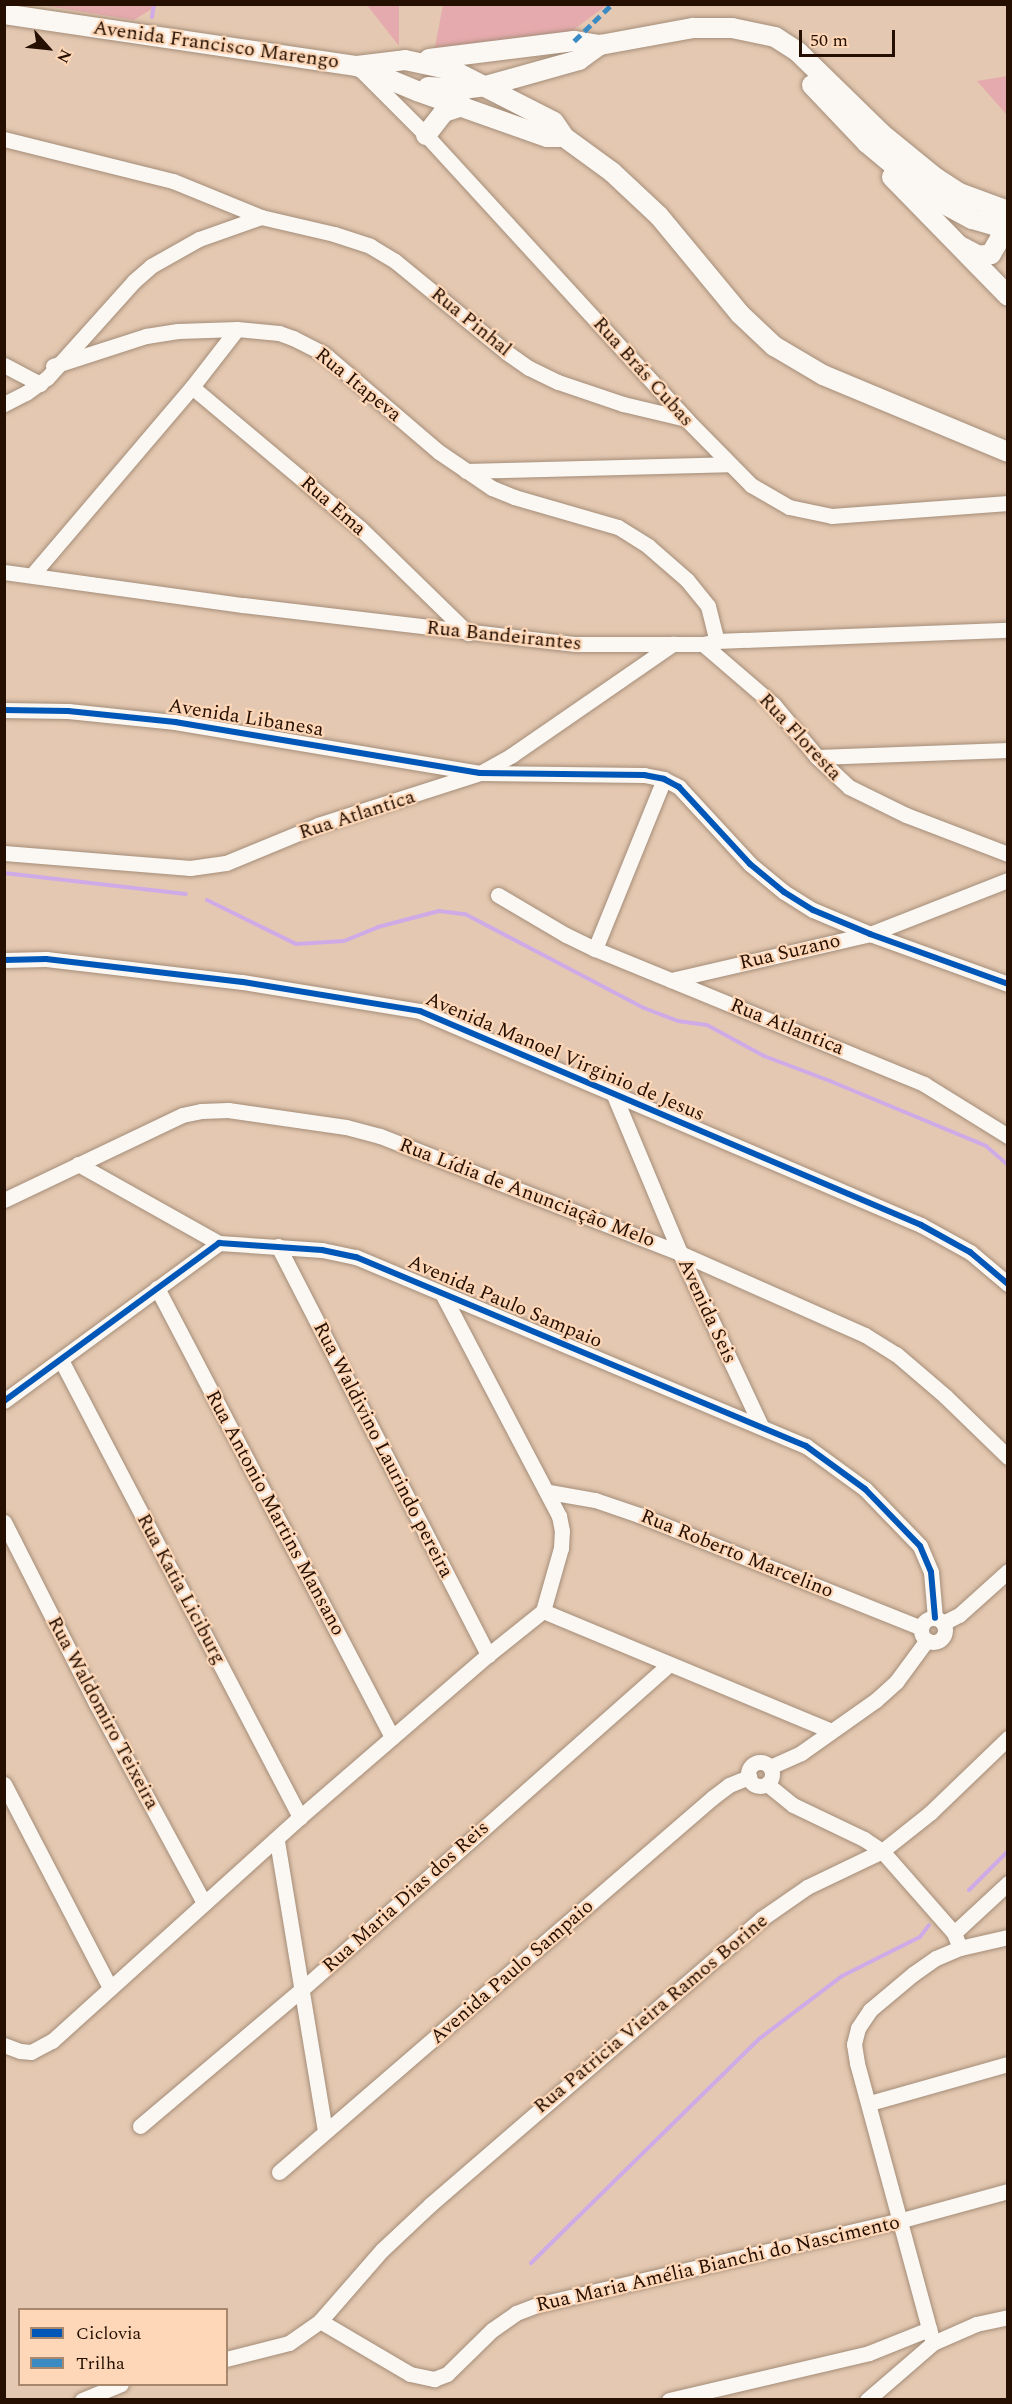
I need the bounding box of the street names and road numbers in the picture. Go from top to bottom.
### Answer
street label: Avenida Francisco Marengo [92,16,340,74]
street label: Rua Pinhal [426,282,516,362]
street label: Rua Brás Cubas [587,312,699,432]
street label: Rua Itapeva [310,343,406,427]
street label: Rua Ema [295,471,371,541]
street label: Rua Bandeirantes [425,616,583,656]
street label: Rua Floresta [753,688,847,786]
street label: Avenida Libanesa [167,694,325,742]
street label: Rua Atlantica [296,785,418,845]
street label: Rua Suzano [737,929,843,975]
street label: Avenida Manoel Virginio de Jesus [422,987,708,1127]
street label: Rua Atlantica [727,993,847,1061]
street label: Rua Lídia de Anunciação Melo [396,1133,658,1253]
street label: Avenida Paulo Sampaio [404,1250,606,1354]
street label: Avenida Seis [672,1255,742,1367]
street label: Rua Waldivino Laurindo pereira [308,1318,458,1582]
street label: Rua Antonio Martins Mansano [200,1386,350,1640]
street label: Rua Roberto Marcelino [637,1504,837,1604]
street label: Rua Katia Liciburg [131,1510,231,1668]
street label: Rua Waldomiro Teixeira [42,1612,164,1814]
street label: Rua Maria Dias dos Reis [318,1816,494,1978]
street label: Avenida Paulo Sampaio [425,1895,599,2049]
street label: Rua Patricia Vieira Ramos Borine [529,1909,773,2119]
street label: Rua Maria Amélia Bianchi do Nascimento [534,2210,902,2318]

